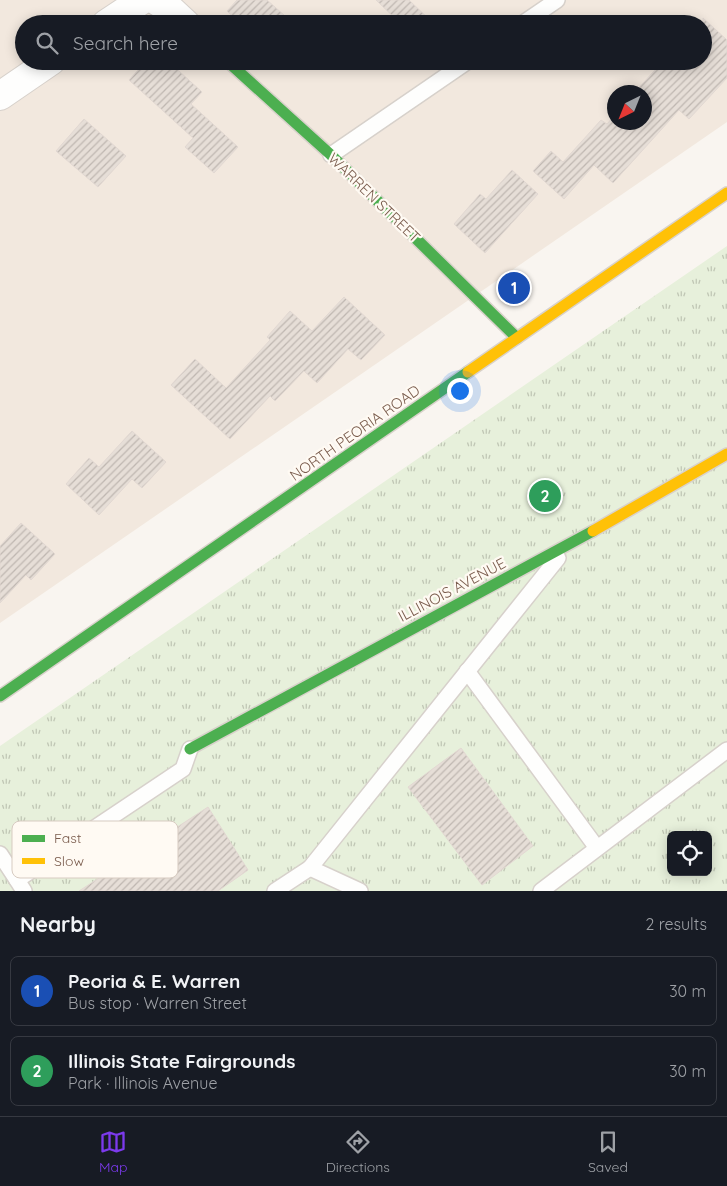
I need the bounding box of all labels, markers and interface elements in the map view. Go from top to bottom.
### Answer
search box [15,15,712,70]
icon: search [33,29,61,57]
text: Search here [73,31,178,55]
north arrow [607,85,652,130]
street label: WARREN STREET [324,149,425,247]
pin: 1 [498,269,530,307]
your location [447,378,473,404]
street label: NORTH PEORIA ROAD [286,380,424,485]
pin: 2 [529,477,561,515]
street label: ILLINOIS AVENUE [395,553,509,626]
legend [12,821,178,878]
text: Fast [54,829,82,847]
map controls [667,831,712,876]
button: locate [667,831,712,876]
text: Slow [54,852,84,870]
text: Nearby [20,911,96,937]
text: 2 results [645,914,707,934]
text: Peoria & E. Warren [68,969,240,993]
text: 1 [34,981,40,1001]
text: 30 m [669,981,706,1001]
text: Bus stop · Warren Street [68,993,247,1013]
text: Illinois State Fairgrounds [68,1049,295,1073]
text: 2 [32,1061,42,1081]
text: 30 m [669,1061,706,1081]
text: Park · Illinois Avenue [68,1073,217,1093]
tab: Map [99,1128,128,1176]
tab: Directions [326,1128,390,1176]
tab: Saved [588,1128,628,1176]

